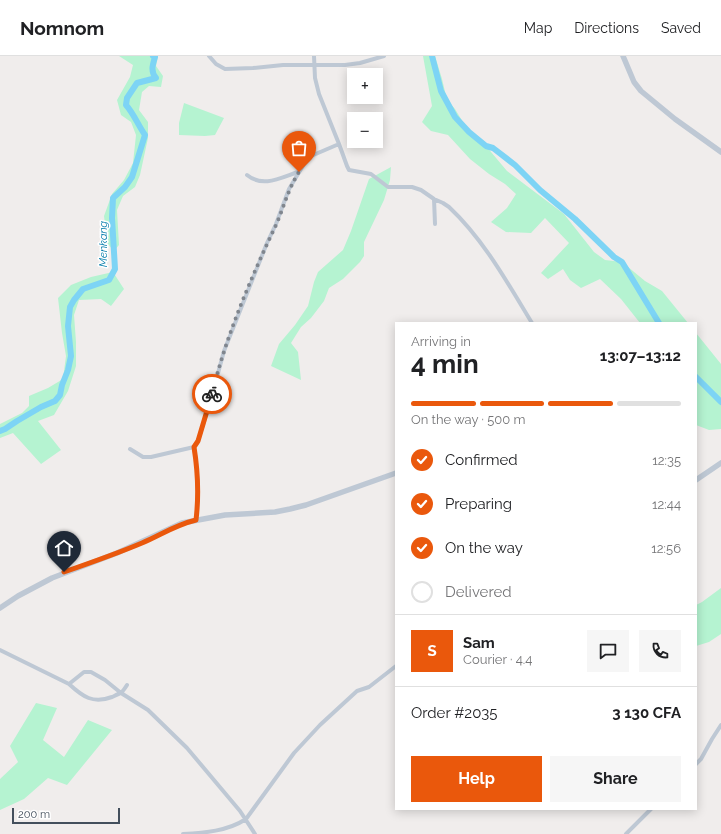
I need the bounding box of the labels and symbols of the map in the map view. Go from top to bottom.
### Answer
pin [282,131,316,172]
water label: Menkang [97,220,110,267]
courier [192,374,232,414]
pin [47,531,81,572]
scale bar [12,806,120,825]

